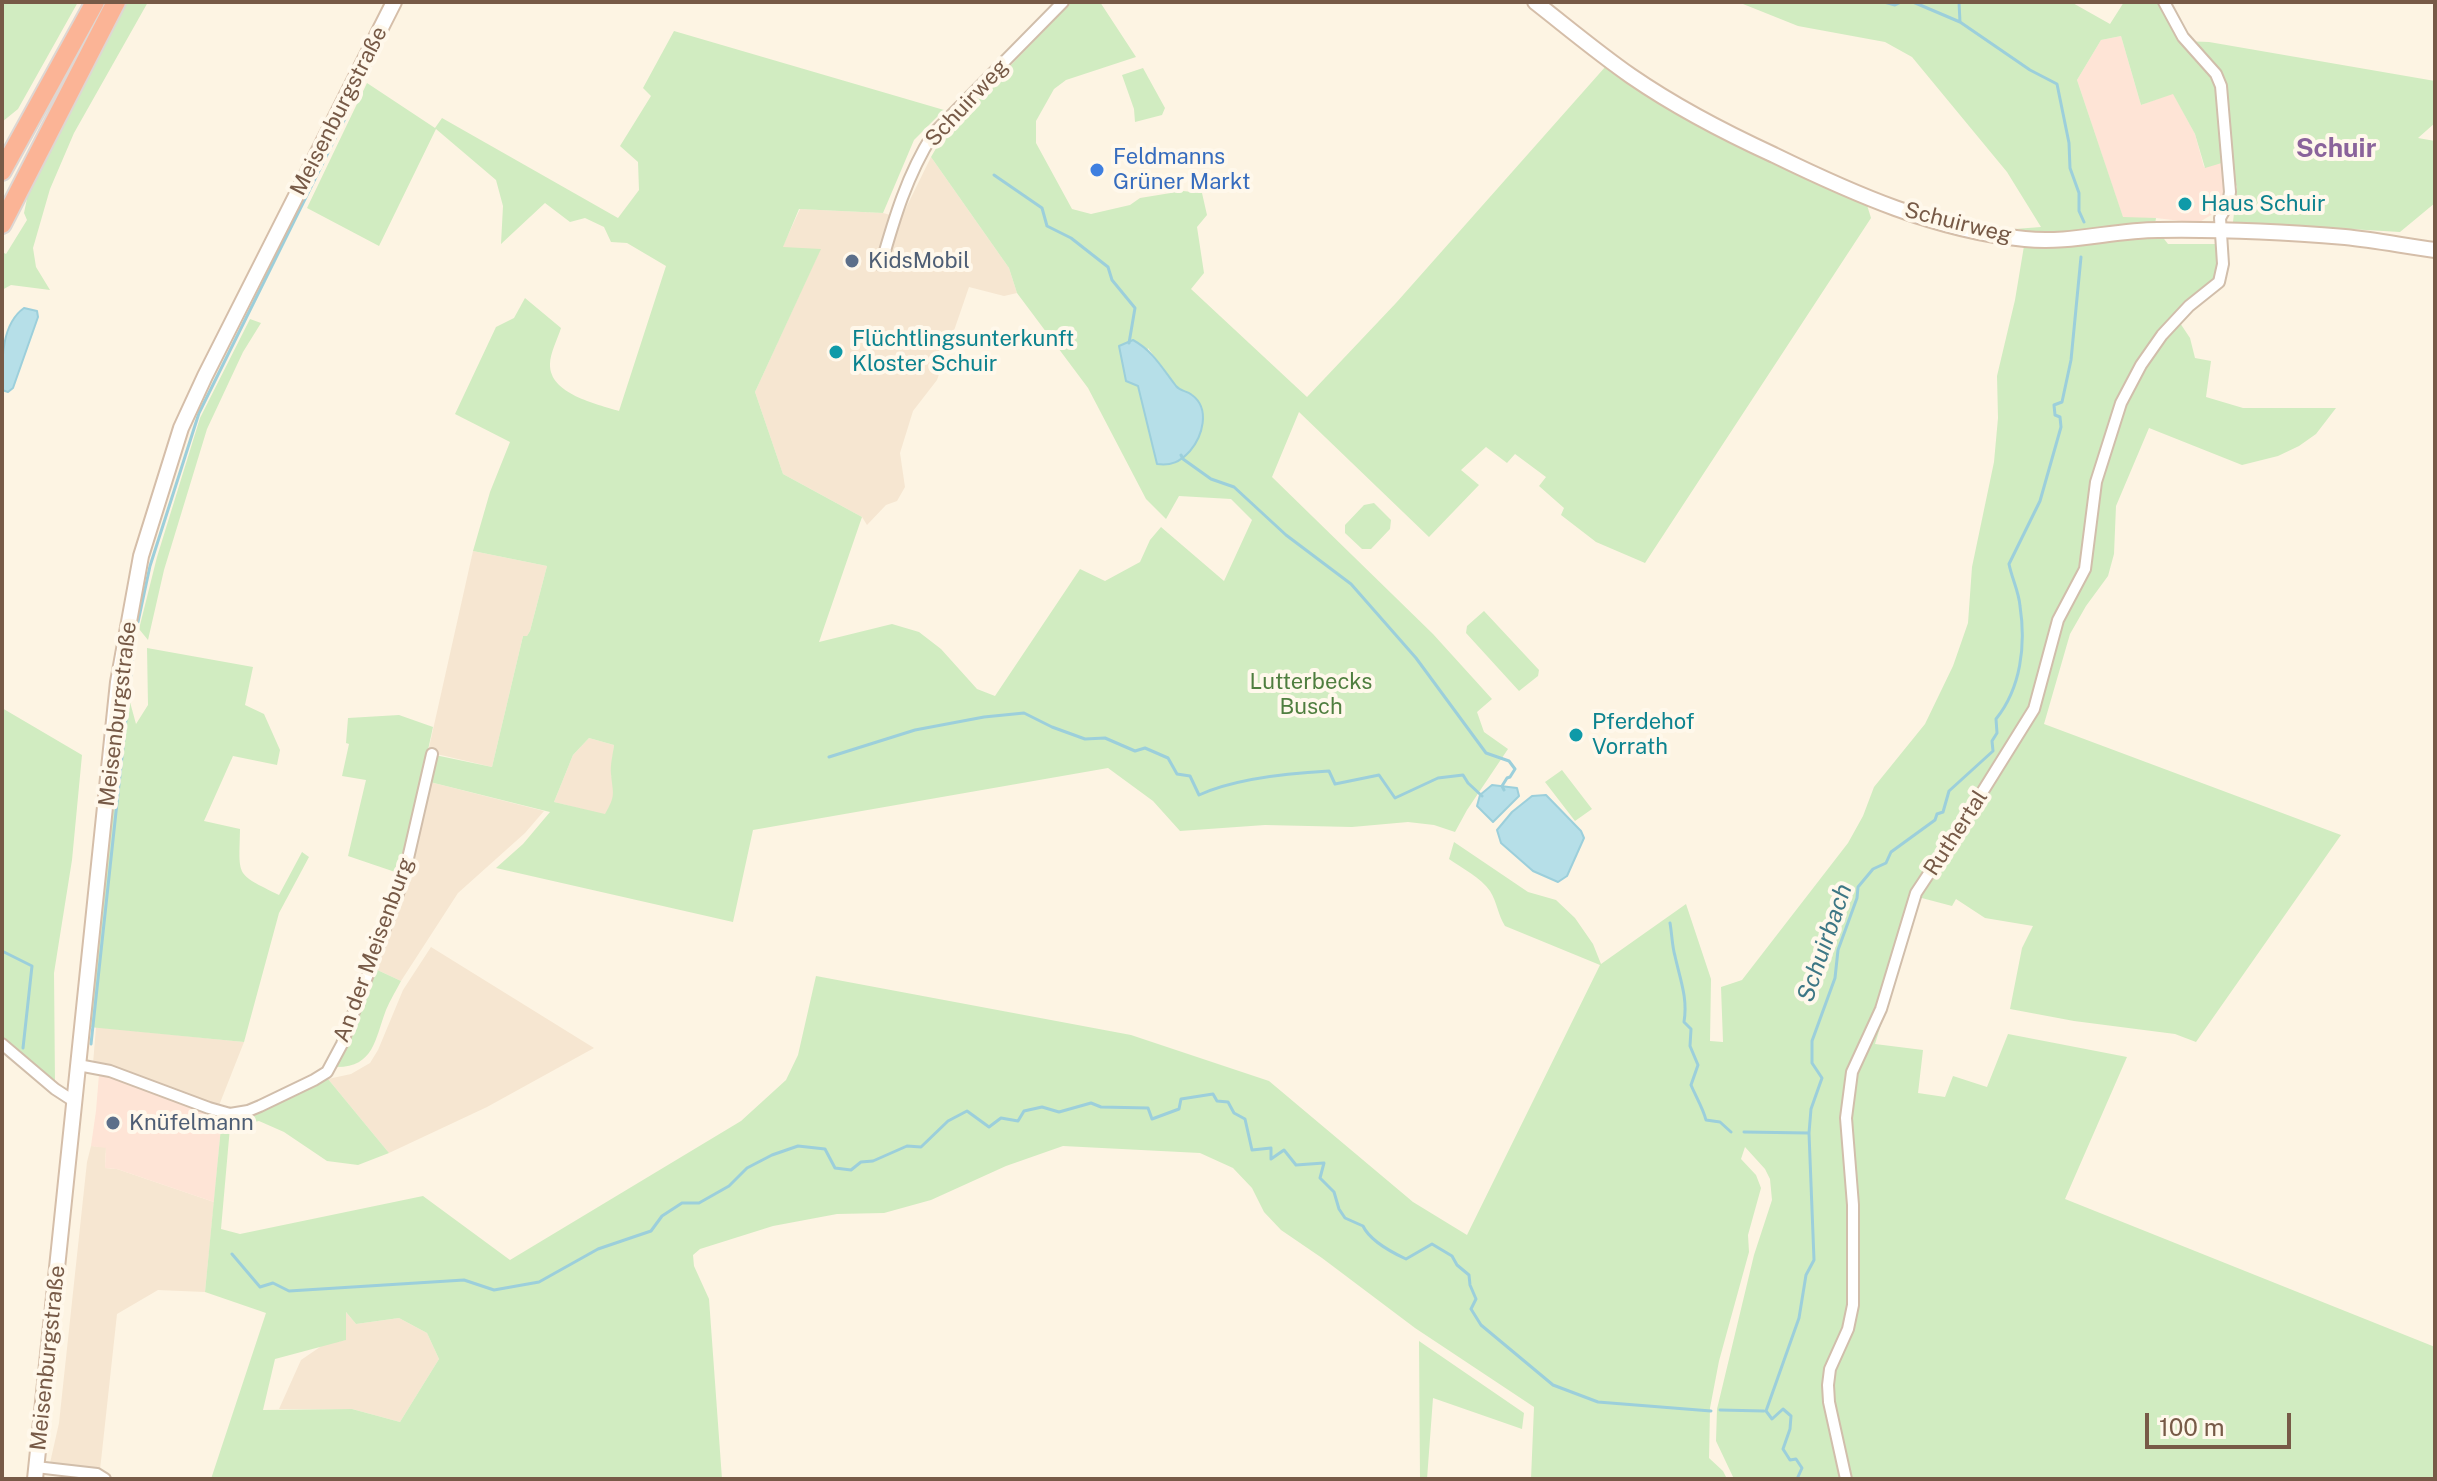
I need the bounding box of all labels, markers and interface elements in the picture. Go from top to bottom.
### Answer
street label: Meisenburgstraße [285,22,393,200]
street label: Schuirweg [920,54,1014,152]
district label: Schuir [2296,133,2376,165]
place label: Feldmanns Grüner Markt [1113,144,1251,196]
marker: Feldmanns Grüner Markt [1088,161,1106,179]
place label: Haus Schuir [2201,191,2326,217]
marker: Haus Schuir [2176,195,2194,213]
street label: Schuirweg [1902,197,2014,249]
place label: KidsMobil [868,248,970,274]
marker: KidsMobil [843,252,861,270]
place label: Flüchtlingsunterkunft Kloster Schuir [852,326,1074,378]
marker: Flüchtlingsunterkunft Kloster Schuir [827,343,845,361]
street label: Meisenburgstraße [94,620,142,808]
park label: Lutterbecks Busch [1250,669,1372,720]
place label: Pferdehof Vorrath [1592,709,1695,760]
marker: Pferdehof Vorrath [1567,726,1585,744]
street label: Ruthertal [1919,785,1993,881]
street label: An der Meisenburg [328,854,420,1046]
water label: Schuirbach [1791,880,1859,1006]
place label: Knüfelmann [129,1110,254,1136]
marker: Knüfelmann [104,1114,122,1132]
street label: Meisenburgstraße [25,1264,71,1452]
scale bar [2149,1397,2295,1447]
text: 100 m [2159,1413,2225,1441]

